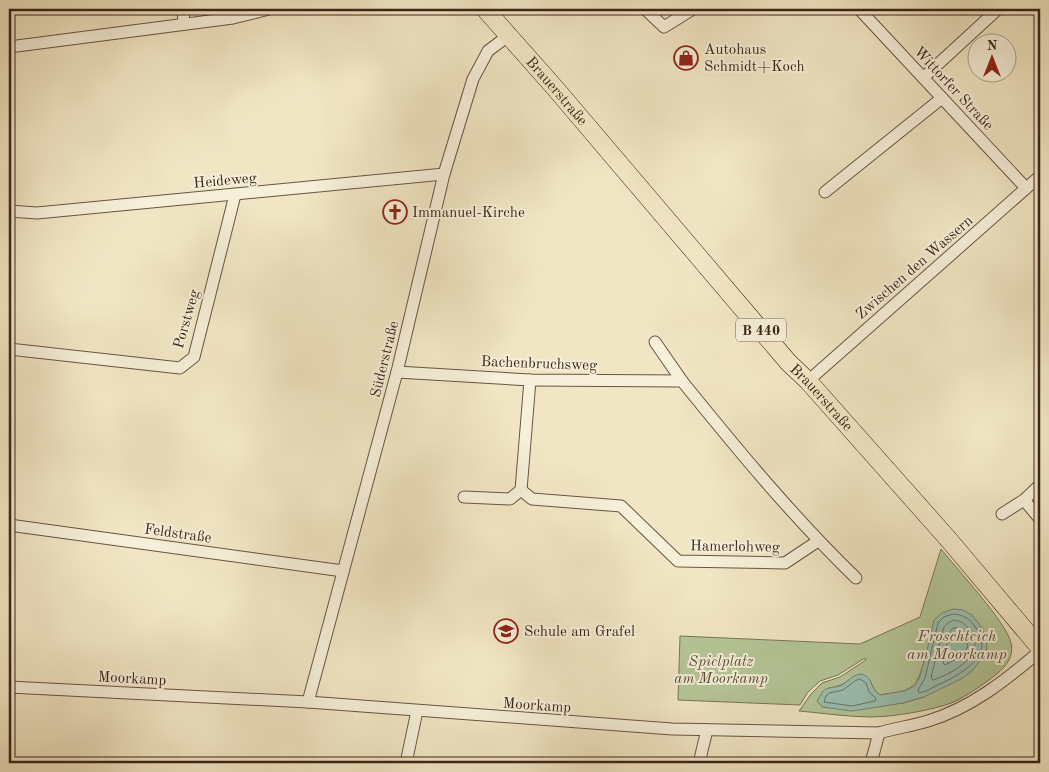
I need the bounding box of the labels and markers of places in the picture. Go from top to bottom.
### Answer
place label: Autohaus Schmidt+Koch [704,43,805,75]
shop icon: Autohaus Schmidt+Koch [673,45,699,71]
church icon: Immanuel-Kirche [382,199,408,225]
place label: Immanuel-Kirche [412,206,525,221]
school or university icon: Schule am Grafel [493,618,519,644]
place label: Schule am Grafel [524,625,635,640]

